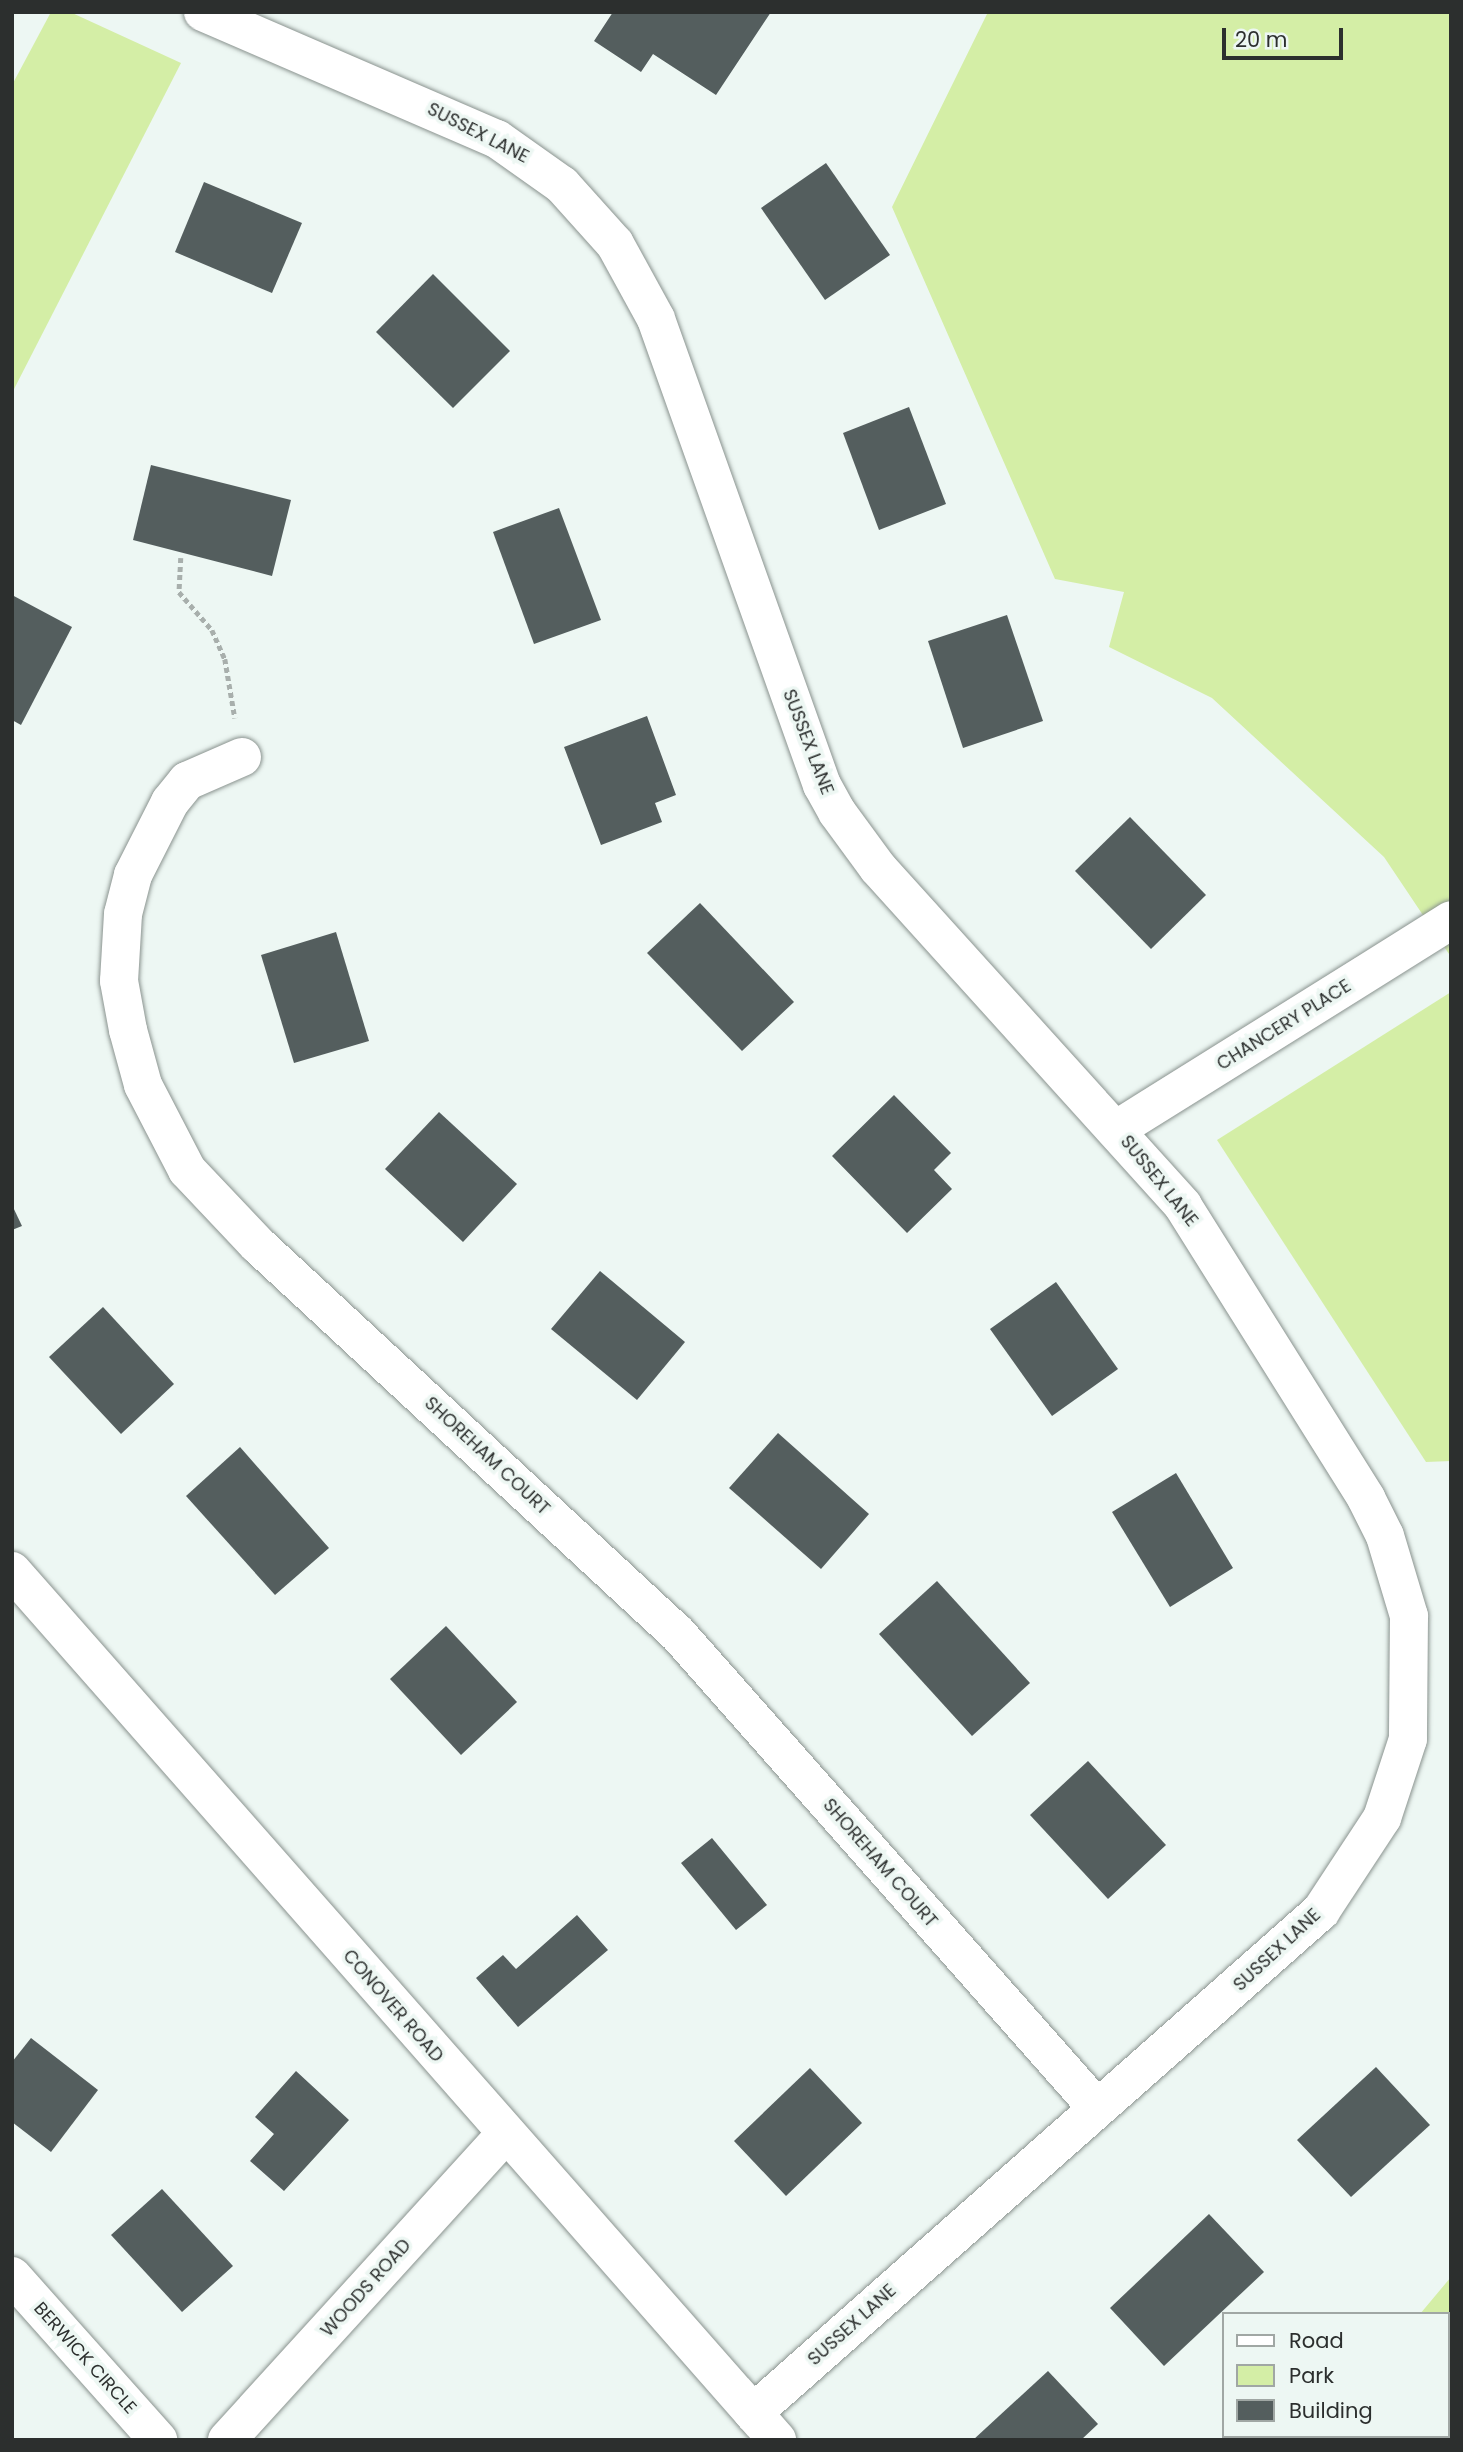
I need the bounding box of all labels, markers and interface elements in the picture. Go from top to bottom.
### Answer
scale bar [1225,14,1346,58]
text: 20 m [1235,25,1288,54]
street label: SUSSEX LANE [424,98,532,168]
street label: SUSSEX LANE [778,686,838,798]
street label: CHANCERY PLACE [1213,975,1355,1075]
street label: SUSSEX LANE [1116,1131,1202,1231]
street label: SHOREHAM COURT [420,1392,554,1520]
street label: SHOREHAM COURT [818,1794,942,1932]
street label: SUSSEX LANE [1229,1904,1325,1996]
street label: CONOVER ROAD [338,1945,448,2067]
street label: WOODS ROAD [317,2235,415,2341]
street label: SUSSEX LANE [804,2280,900,2370]
street label: BERWICK CIRCLE [29,2298,141,2418]
legend [1222,2312,1449,2438]
text: Road [1289,2326,1344,2355]
text: Park [1289,2361,1334,2390]
text: Building [1289,2396,1373,2425]

